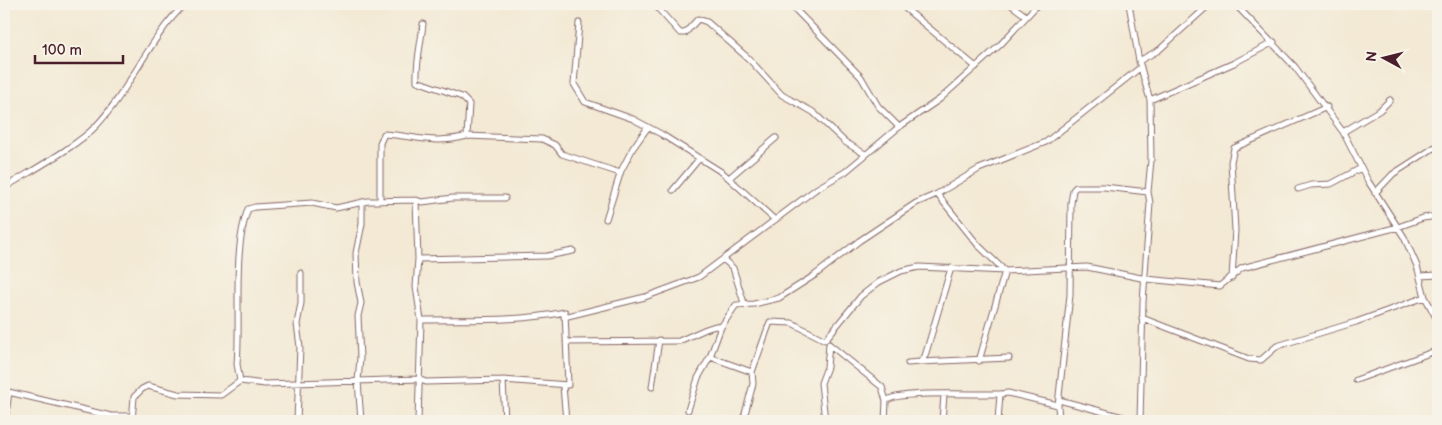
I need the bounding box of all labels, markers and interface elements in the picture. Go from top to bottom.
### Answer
scale bar [35,32,122,64]
north arrow [1360,32,1410,82]
text: 100 m [42,41,82,60]
text: N [1363,50,1381,63]

